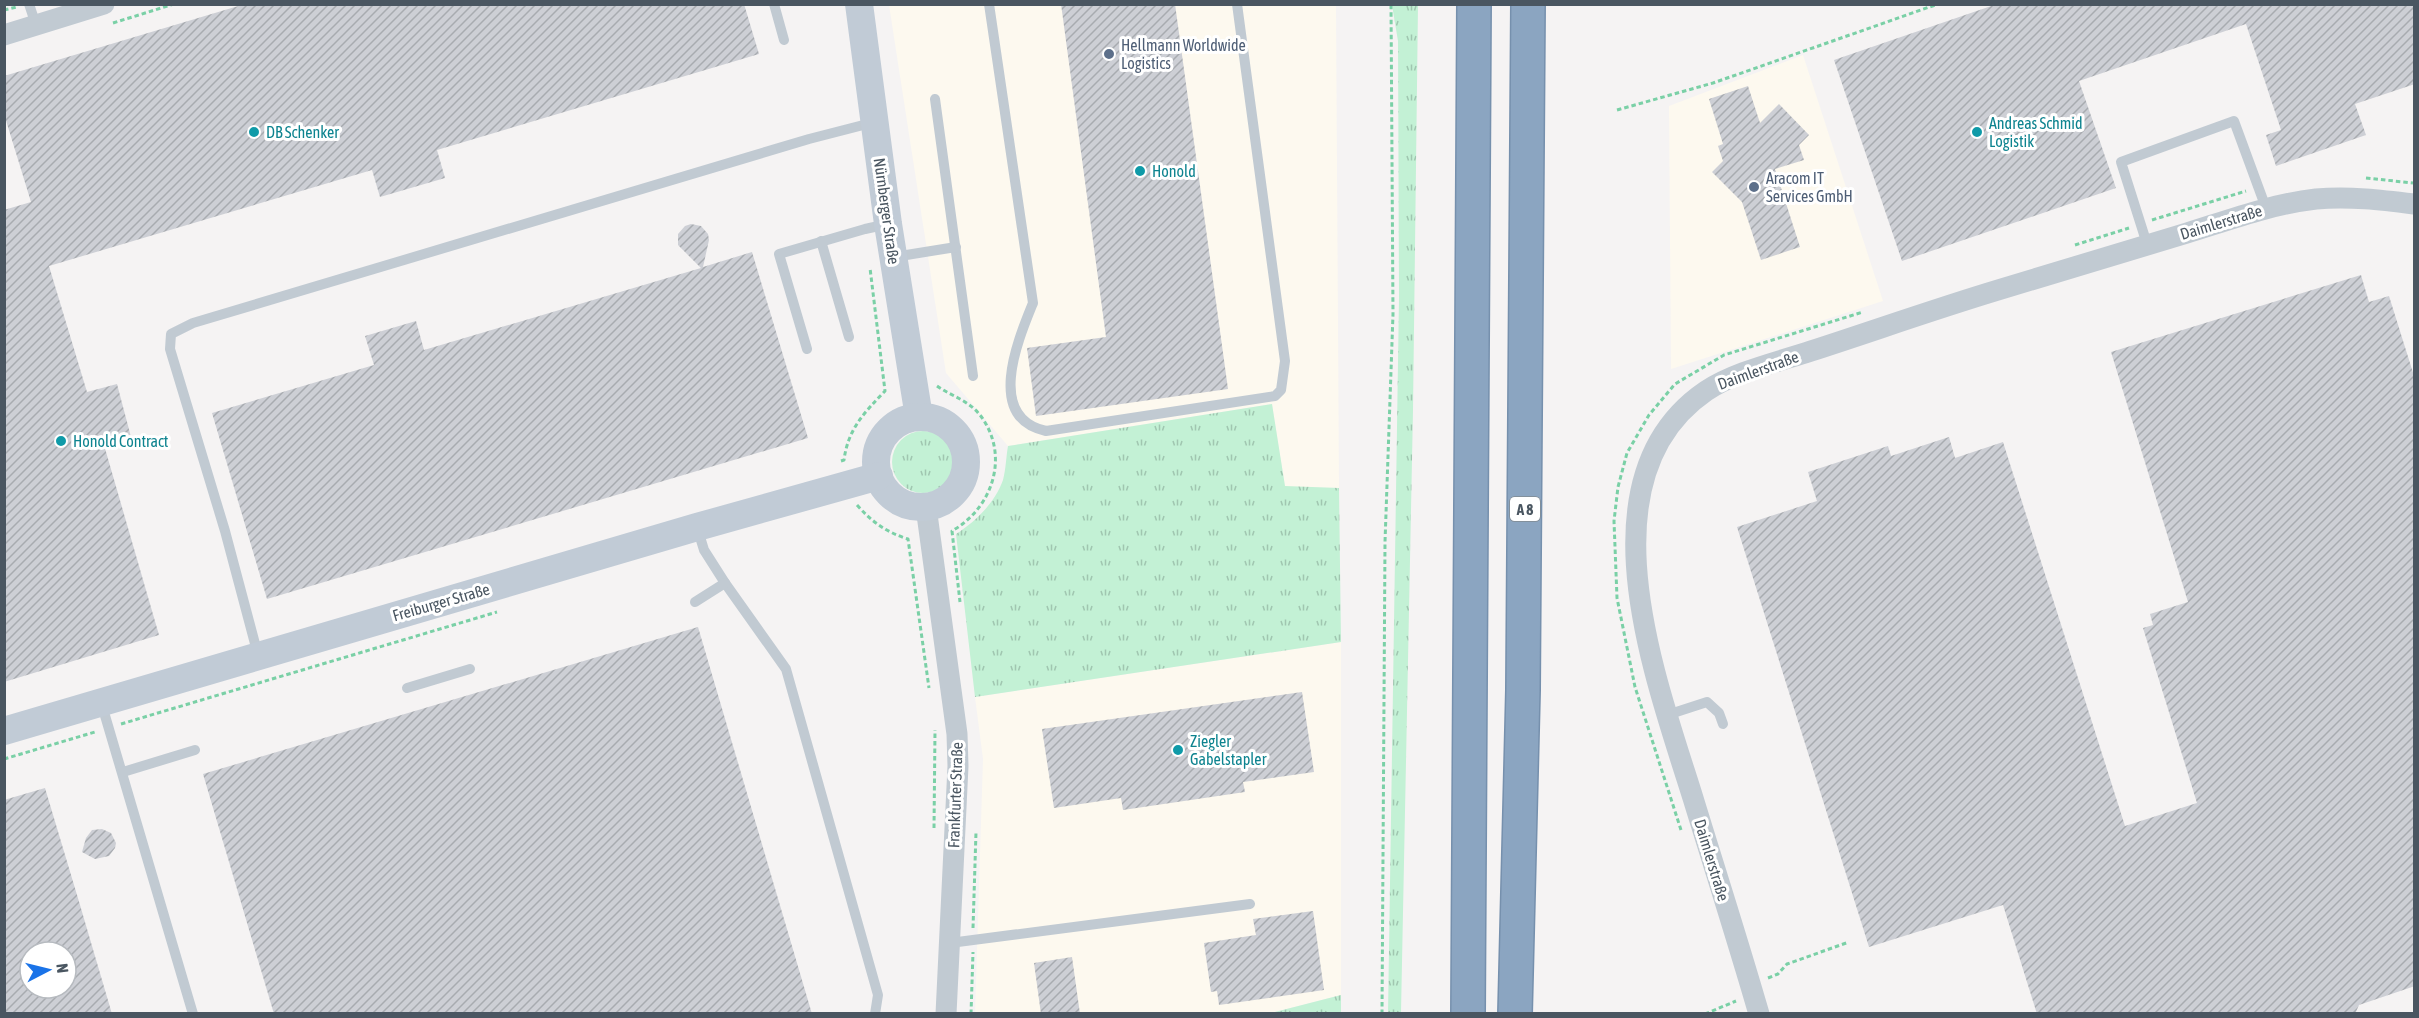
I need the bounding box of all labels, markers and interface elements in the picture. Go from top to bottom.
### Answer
place label: Hellmann Worldwide Logistics [1121,36,1246,73]
marker: Hellmann Worldwide Logistics [1102,47,1116,61]
place label: Andreas Schmid Logistik [1989,114,2083,151]
place label: DB Schenker [266,123,339,141]
marker: DB Schenker [247,125,261,139]
marker: Andreas Schmid Logistik [1970,125,1984,139]
street label: Nürnberger Straße [870,157,903,266]
place label: Honold [1152,162,1196,180]
marker: Honold [1133,164,1147,178]
place label: Aracom IT Services GmbH [1766,169,1853,205]
marker: Aracom IT Services GmbH [1747,180,1761,194]
street label: Daimlerstraße [2178,201,2264,243]
street label: Daimlerstraße [1715,347,1801,393]
place label: Honold Contract [73,432,169,450]
marker: Honold Contract [54,434,68,448]
road number: A 8 [1510,497,1540,521]
street label: Freiburger Straße [390,580,492,625]
place label: Ziegler Gabelstapler [1190,732,1267,769]
street label: Frankfurter Straße [944,742,966,848]
marker: Ziegler Gabelstapler [1171,743,1185,757]
street label: Daimlerstraße [1691,817,1733,903]
north arrow [18,940,78,1000]
text: N [53,962,72,974]

